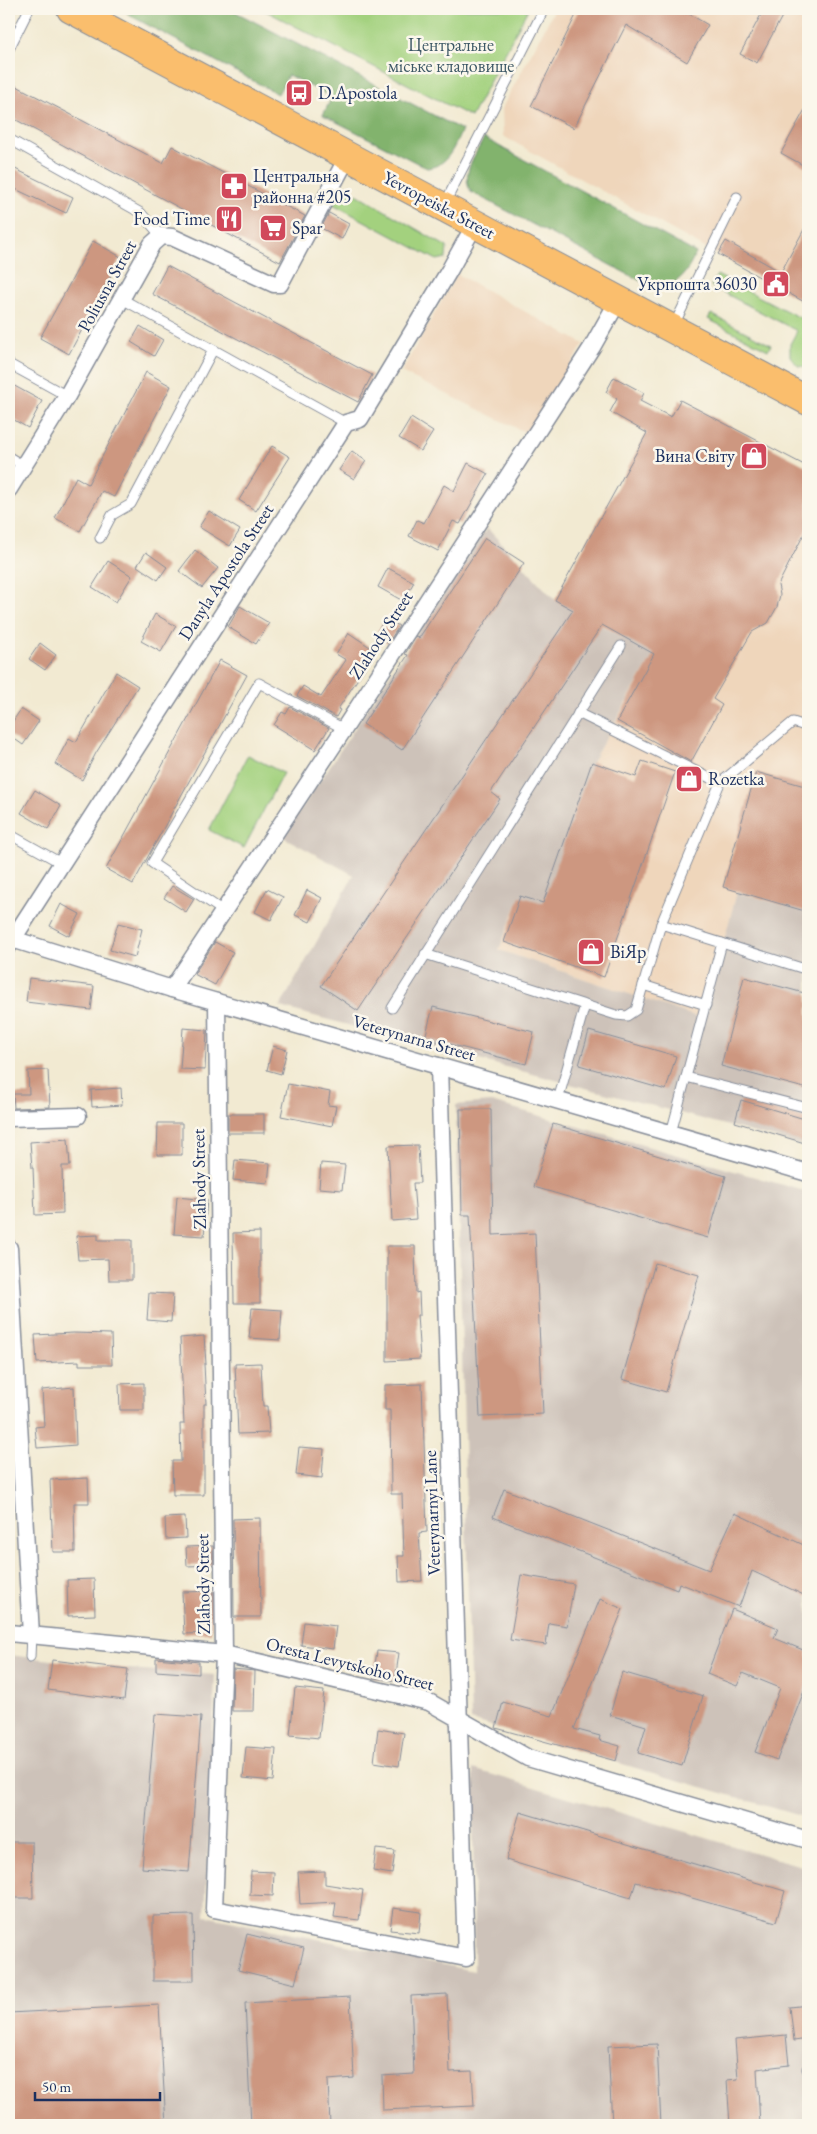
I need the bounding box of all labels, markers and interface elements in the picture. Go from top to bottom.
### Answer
park label: Центральне міське кладовище [388,33,514,77]
bus stop icon: D.Apostola [284,78,314,108]
place label: D.Apostola [318,81,398,104]
place label: Центральна районна #205 [253,164,351,208]
street label: Yevropeiska Street [379,165,500,244]
pharmacy icon: Центральна районна #205 [219,171,249,201]
restaurant icon: Food Time [214,204,244,234]
place label: Food Time [133,207,210,230]
supermarket icon: Spar [258,213,288,243]
place label: Spar [292,216,323,239]
street label: Poliusna Street [72,235,141,336]
public building icon: Укрпошта 36030 [761,269,791,299]
place label: Укрпошта 36030 [636,272,757,295]
shop icon: Вина Світу [739,441,769,471]
place label: Вина Світу [655,444,735,467]
street label: Danyla Apostola Street [173,499,278,644]
street label: Zlahody Street [344,586,418,683]
shop icon: Rozetka [674,764,704,794]
place label: Rozetka [708,767,765,790]
shop icon: ВіЯр [576,937,606,967]
place label: ВіЯр [610,940,646,963]
street label: Veterynarna Street [350,1009,478,1066]
street label: Zlahody Street [186,1128,211,1230]
street label: Veterynarnyi Lane [418,1450,445,1576]
street label: Zlahody Street [190,1533,215,1635]
street label: Oresta Levytskoho Street [264,1632,437,1696]
scale bar [35,2069,160,2101]
text: 50 m [42,2077,71,2096]

